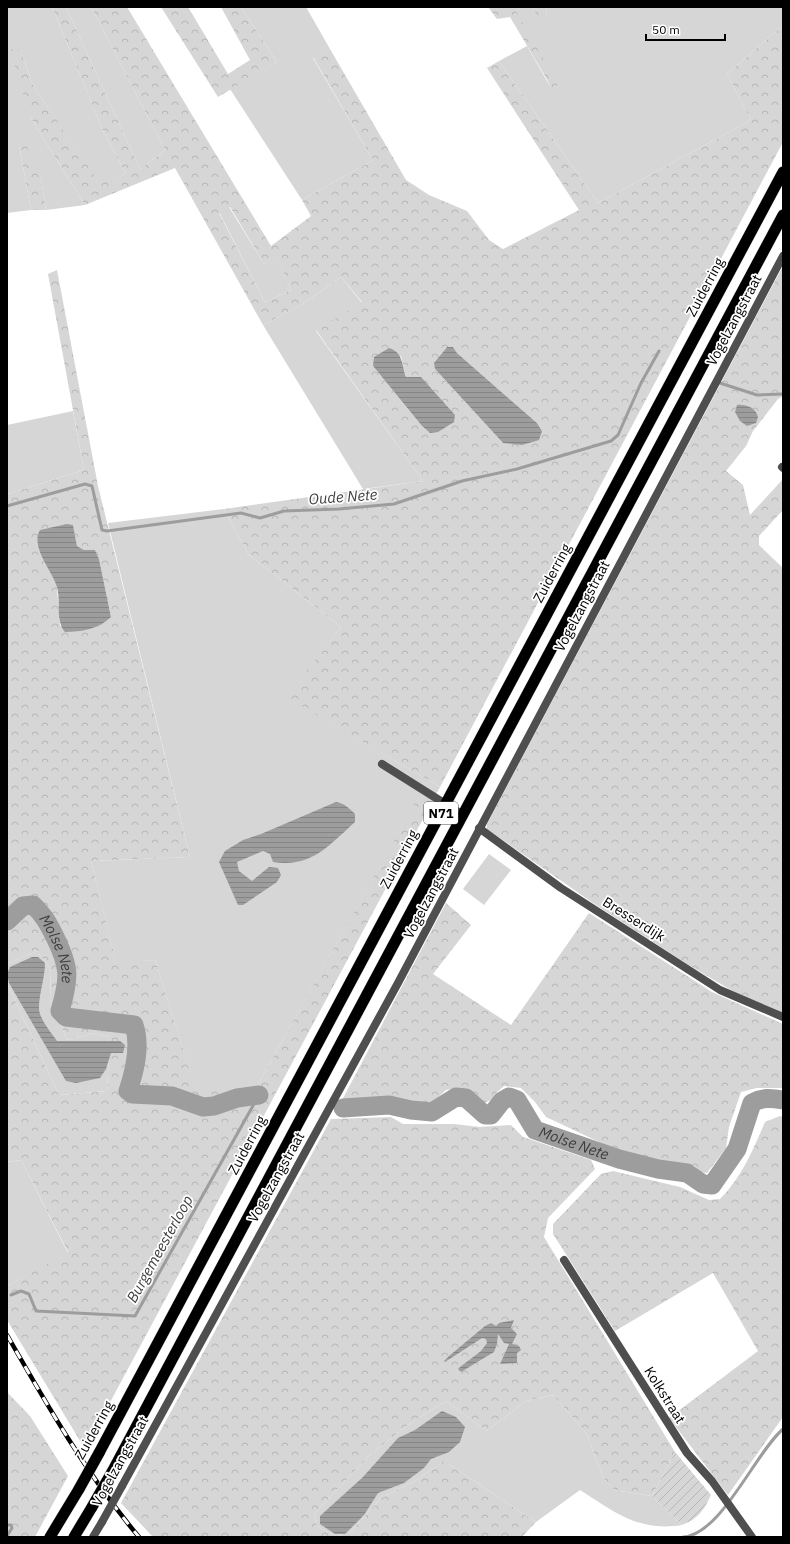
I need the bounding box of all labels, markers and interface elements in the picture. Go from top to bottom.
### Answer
scale bar [646,16,725,42]
text: 50 m [652,22,680,37]
street label: Zuiderring [682,254,728,320]
street label: Vogelzangstraat [702,271,766,369]
water label: Oude Nete [308,485,378,508]
street label: Zuiderring [529,540,575,606]
street label: Vogelzangstraat [550,557,614,655]
road number: N71 [424,802,458,824]
street label: Zuiderring [376,826,422,892]
street label: Vogelzangstraat [399,844,463,942]
street label: Bresserdijk [599,893,669,946]
water label: Molse Nete [35,910,77,984]
street label: Zuiderring [224,1112,270,1178]
water label: Molse Nete [536,1122,612,1164]
street label: Vogelzangstraat [244,1129,308,1225]
water label: Burgemeesterloop [122,1192,197,1306]
street label: Kolkstraat [640,1363,690,1427]
street label: Zuiderring [71,1397,118,1463]
street label: Vogelzangstraat [88,1413,152,1509]

